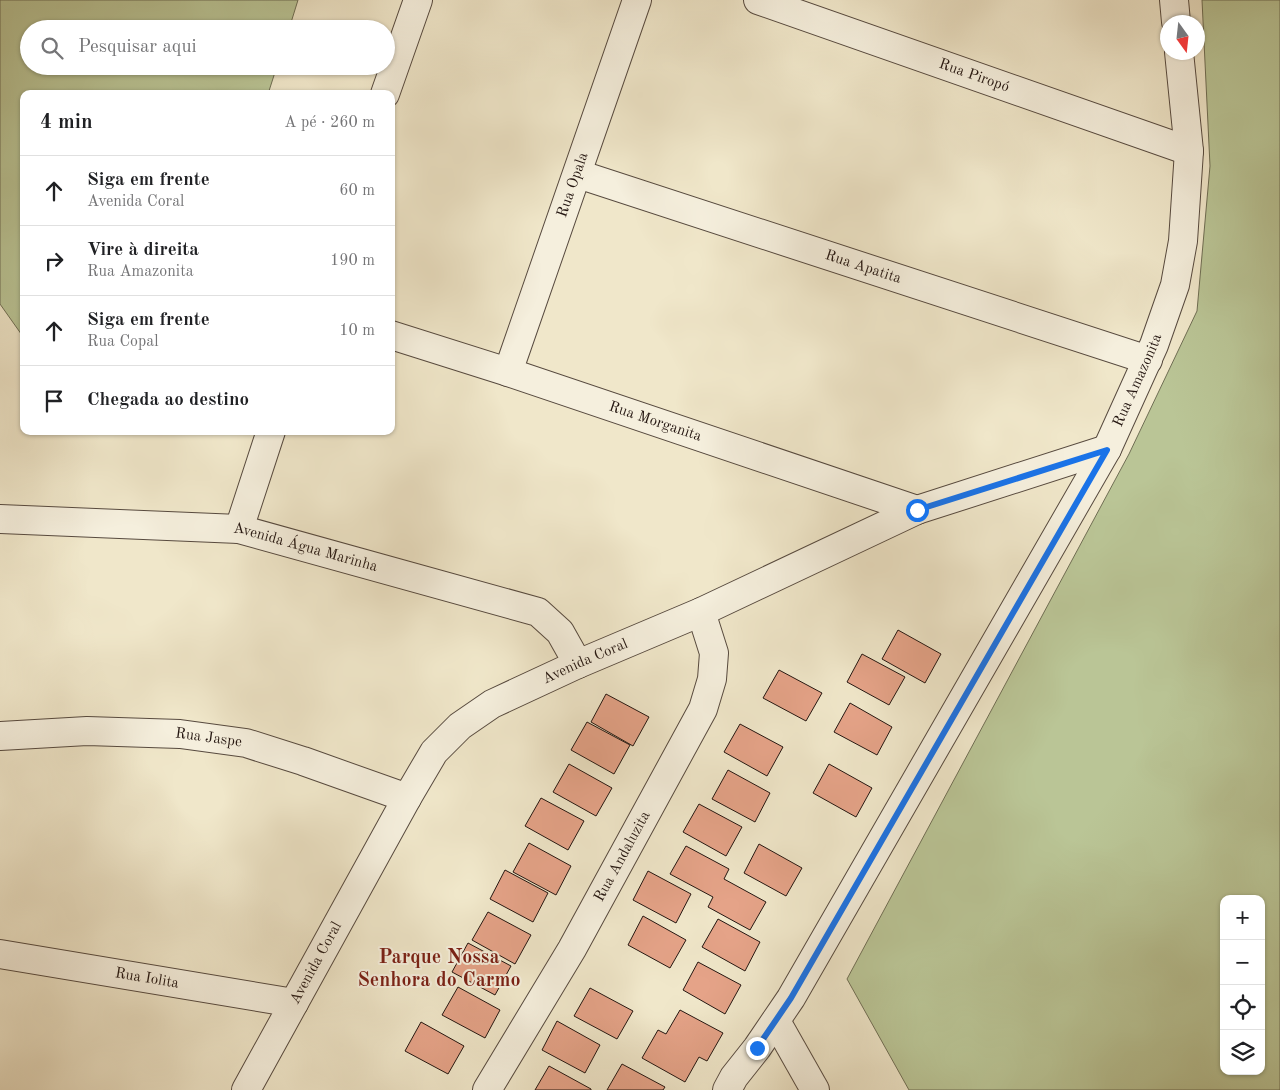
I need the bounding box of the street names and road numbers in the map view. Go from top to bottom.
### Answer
street label: Rua Piropó [937,56,1011,95]
street label: Rua Opala [555,150,591,219]
street label: Rua Apatita [823,248,904,287]
street label: Rua Amazonita [1111,331,1165,429]
street label: Rua Morganita [607,399,704,444]
street label: Avenida Água Marinha [233,521,380,575]
street label: Avenida Coral [540,636,630,687]
street label: Rua Jaspe [174,726,243,750]
street label: Rua Andaluzita [592,808,653,904]
street label: Avenida Coral [287,919,345,1007]
street label: Rua Iolita [114,966,181,991]

